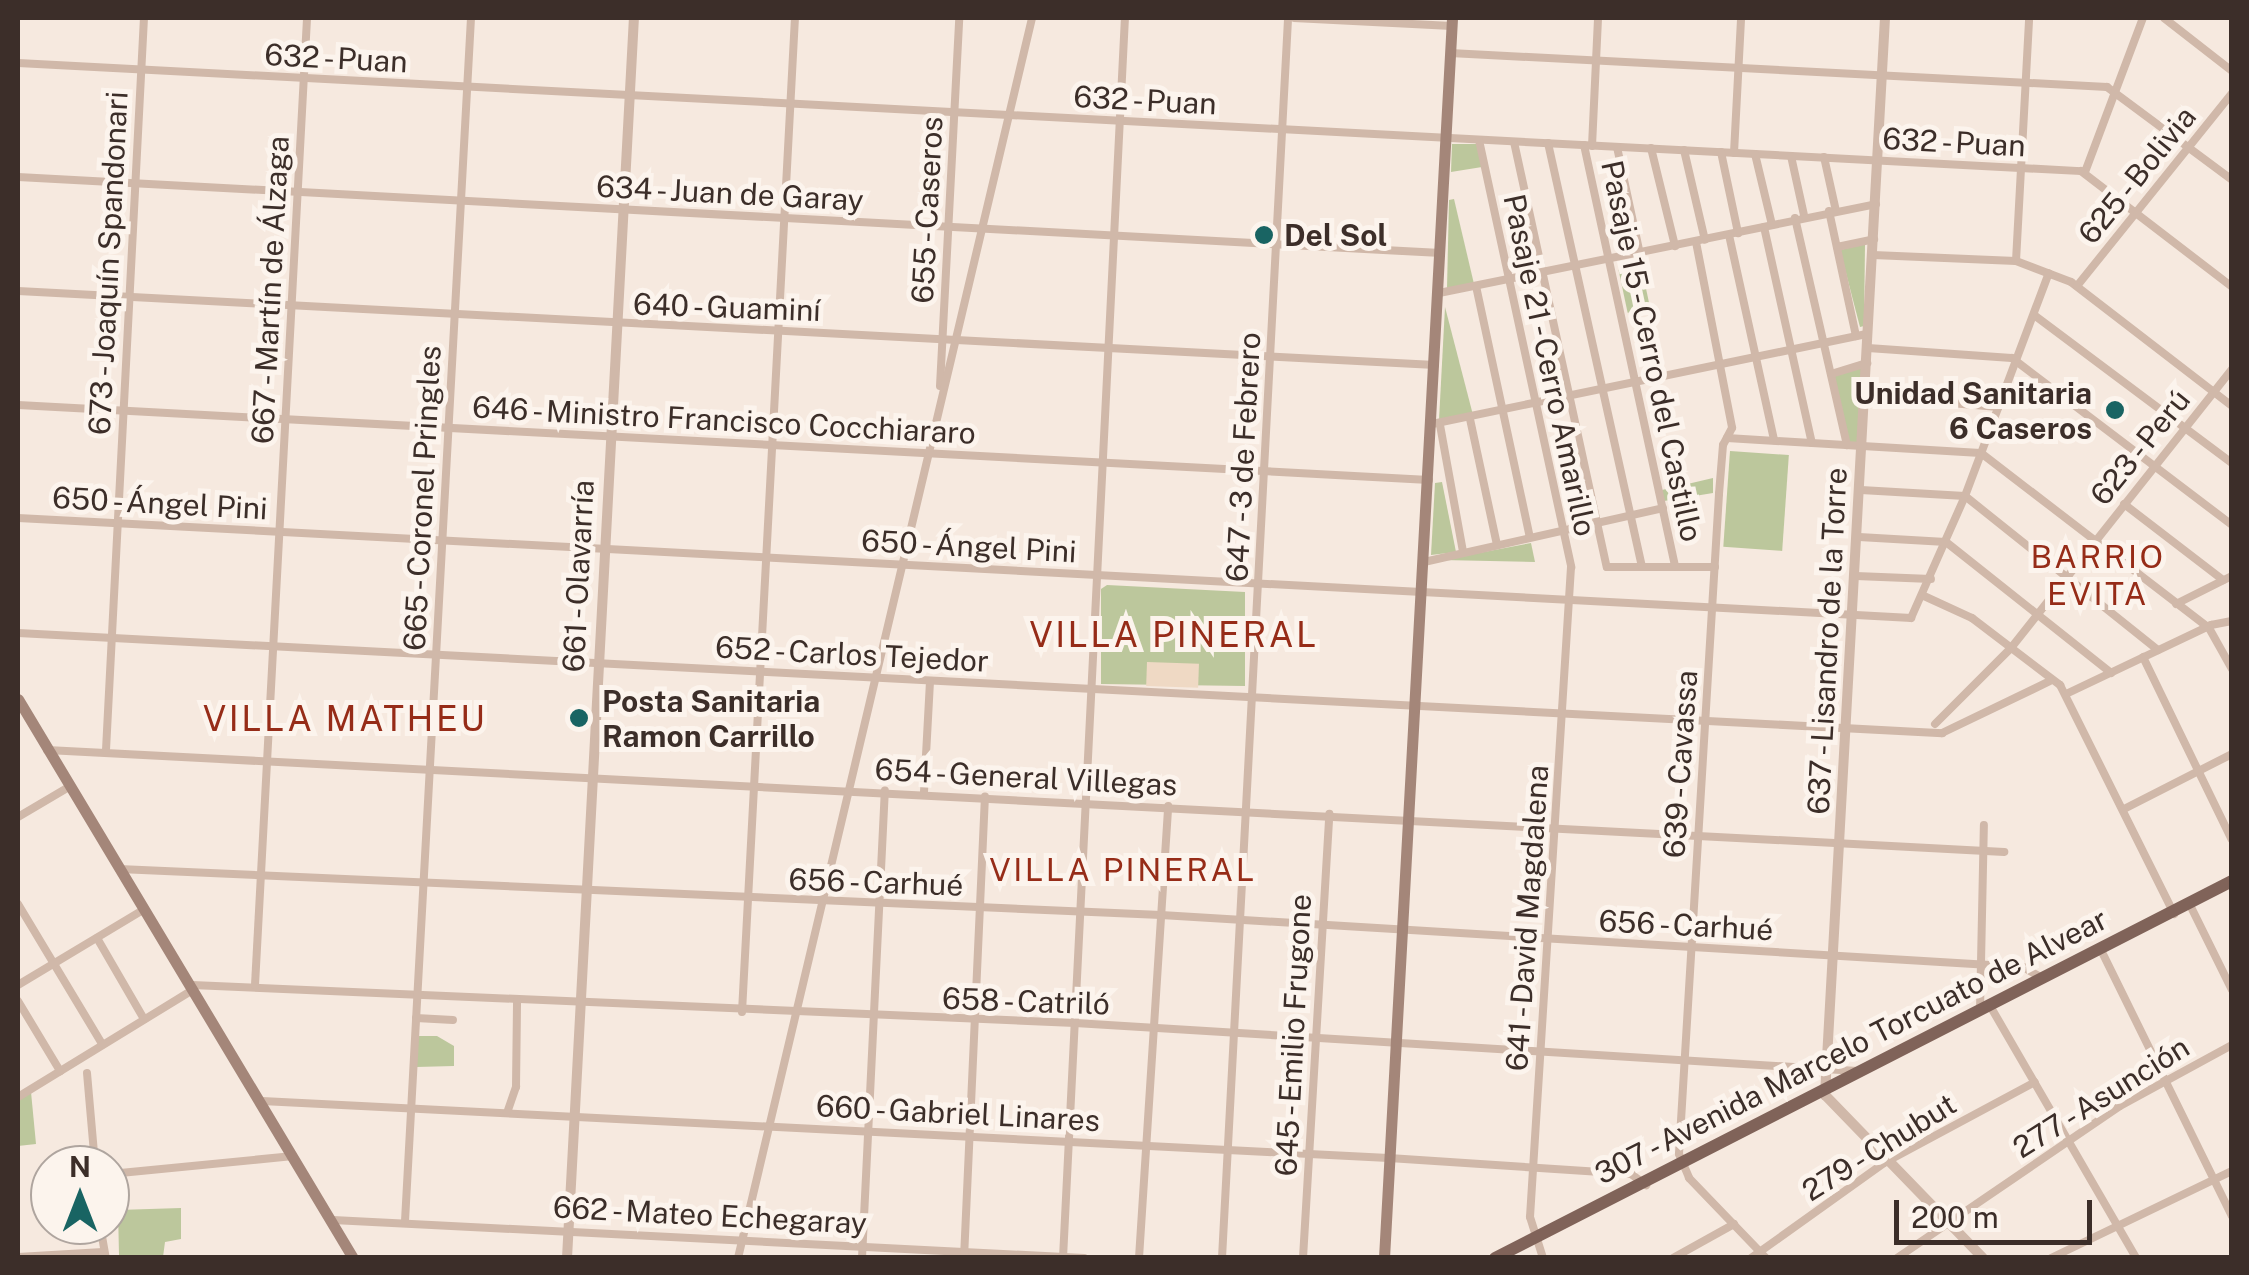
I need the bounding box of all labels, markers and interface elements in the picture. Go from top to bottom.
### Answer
street label: 632 - Puan [259,36,413,80]
street label: 632 - Puan [1068,78,1222,122]
street label: 673 - Joaquín Spandonari [81,86,135,440]
street label: 625 - Bolivia [2068,96,2206,254]
street label: 655 - Caseros [904,111,950,309]
street label: 632 - Puan [1877,120,2031,164]
street label: 667 - Martín de Álzaga [244,131,296,449]
street label: Pasaje 15 - Cerro del Castillo [1593,153,1711,549]
street label: 634 - Juan de Garay [591,168,869,218]
street label: Pasaje 21 - Cerro Amarillo [1495,186,1605,544]
place label: Del Sol [1284,217,1387,253]
marker: Del Sol [1253,224,1275,246]
street label: 640 - Guaminí [628,286,826,328]
street label: 647 - 3 de Febrero [1218,327,1268,587]
street label: 665 - Coronel Pringles [396,340,448,656]
place label: Unidad Sanitaria 6 Caseros [1854,375,2092,446]
street label: 623 - Perú [2080,379,2200,515]
street label: 646 - Ministro Francisco Cocchiararo [467,389,981,451]
marker: Unidad Sanitaria 6 Caseros [2102,397,2128,423]
street label: 637 - Lisandro de la Torre [1800,462,1854,820]
street label: 661 - Olavarría [555,475,601,677]
street label: 650 - Ángel Pini [47,479,273,527]
street label: 650 - Ángel Pini [856,522,1082,570]
district label: BARRIO EVITA [2031,539,2165,614]
district label: VILLA PINERAL [1029,614,1319,656]
street label: 652 - Carlos Tejedor [710,629,994,679]
street label: 639 - Cavassa [1655,665,1705,863]
place label: Posta Sanitaria Ramon Carrillo [602,683,820,754]
district label: VILLA MATHEU [203,698,487,740]
marker: Posta Sanitaria Ramon Carrillo [566,705,592,731]
street label: 654 - General Villegas [869,751,1183,803]
street label: 641 - David Magdalena [1498,760,1556,1076]
district label: VILLA PINERAL [989,851,1257,889]
street label: 656 - Carhué [784,861,968,903]
street label: 645 - Emilio Frugone [1267,889,1319,1181]
street label: 307 - Avenida Marcelo Torcuato de Alvear [1585,898,2117,1194]
street label: 656 - Carhué [1594,902,1778,948]
street label: 658 - Catriló [937,980,1115,1022]
street label: 277 - Asunción [2003,1026,2199,1168]
street label: 279 - Chubut [1792,1083,1966,1211]
street label: 660 - Gabriel Linares [811,1087,1105,1139]
north arrow [30,1145,130,1245]
text: N [69,1150,91,1183]
scale bar [1899,1180,2096,1242]
street label: 662 - Mateo Echegaray [548,1189,872,1241]
text: 200 m [1911,1199,1999,1235]

